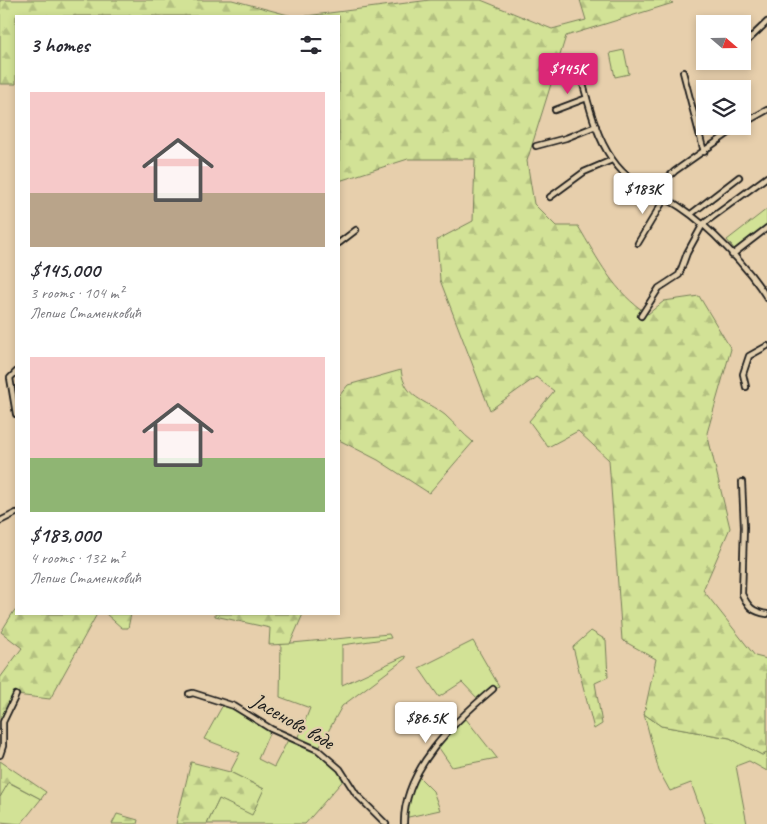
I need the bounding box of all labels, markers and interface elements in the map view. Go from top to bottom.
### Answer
north arrow [696,15,751,70]
map controls [696,15,751,135]
icon: filters [297,31,325,59]
text: 3 homes [30,32,89,58]
pin: $145K [533,52,603,95]
text: $145K [550,59,586,79]
button: layers [696,80,751,135]
icon: home [133,125,223,215]
pin: $183K [608,172,678,215]
text: $183K [625,179,661,199]
text: $145,000 [30,257,100,283]
text: 3 rooms · 104 m² [30,283,124,303]
text: Лепше Стаменковић [30,303,141,323]
icon: home [133,390,223,480]
text: $183,000 [30,522,100,548]
text: 4 rooms · 132 m² [30,548,124,568]
text: Лепше Стаменковић [30,568,141,588]
street label: Јасенове воде [246,686,340,756]
pin: $86.5K [385,702,467,744]
text: $86.5K [406,708,446,728]

